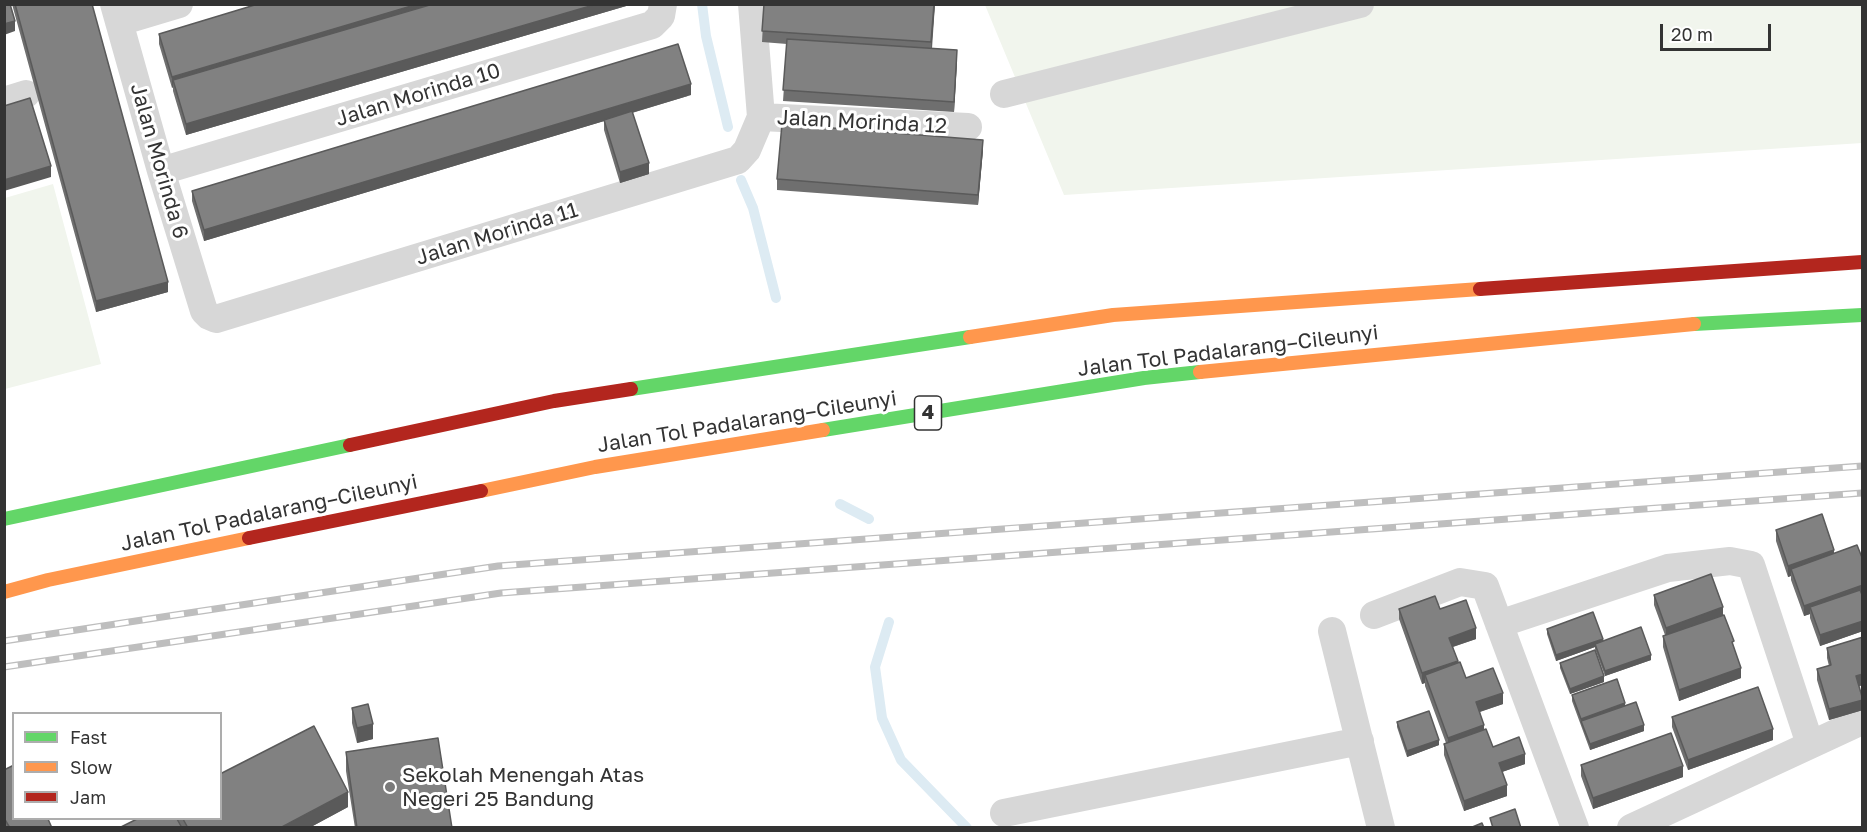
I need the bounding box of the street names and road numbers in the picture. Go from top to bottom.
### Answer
street label: Jalan Morinda 10 [333,58,503,132]
street label: Jalan Morinda 6 [125,80,193,242]
street label: Jalan Morinda 12 [776,105,948,139]
street label: Jalan Morinda 11 [413,197,581,271]
street label: Jalan Tol Padalarang–Cileunyi [1076,320,1380,382]
street label: Jalan Tol Padalarang–Cileunyi [596,386,898,458]
road number: 4 [914,396,942,430]
street label: Jalan Tol Padalarang–Cileunyi [118,469,420,557]

